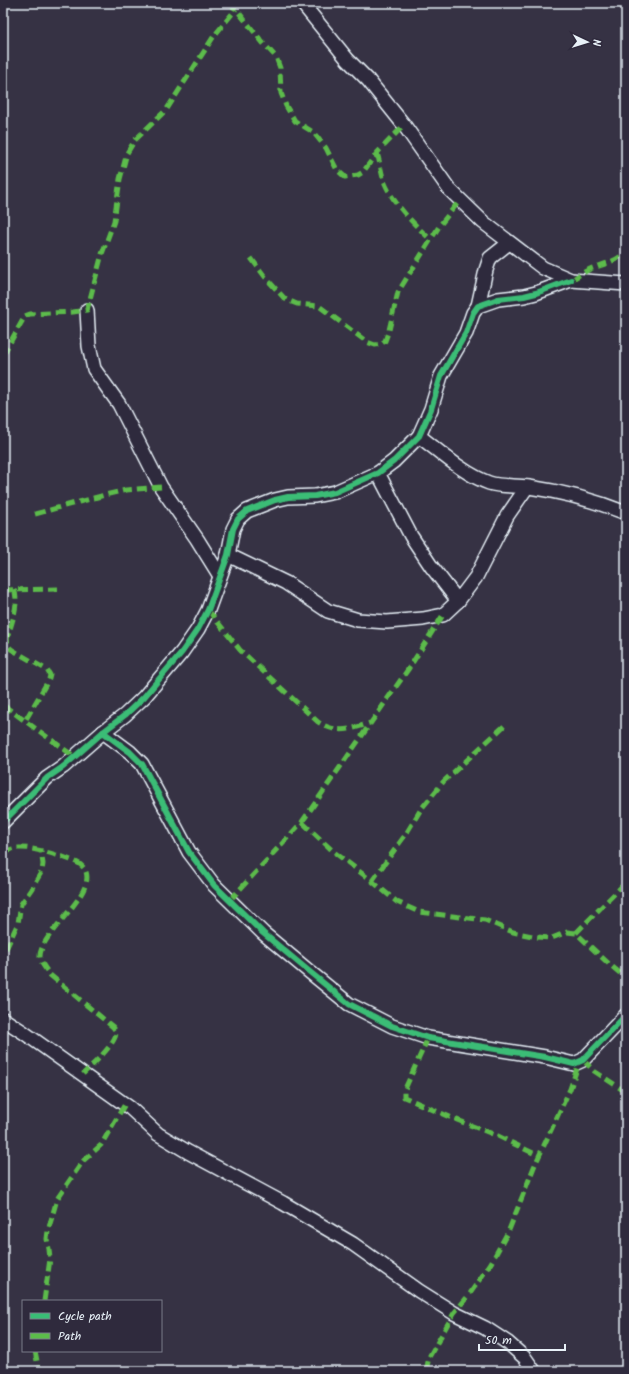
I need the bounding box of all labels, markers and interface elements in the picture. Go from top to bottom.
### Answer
north arrow [567,22,607,62]
text: N [587,39,605,47]
legend [22,1300,162,1352]
text: Cycle path [58,1307,112,1326]
scale bar [479,1326,565,1352]
text: Path [58,1327,81,1346]
text: 50 m [485,1331,512,1350]

